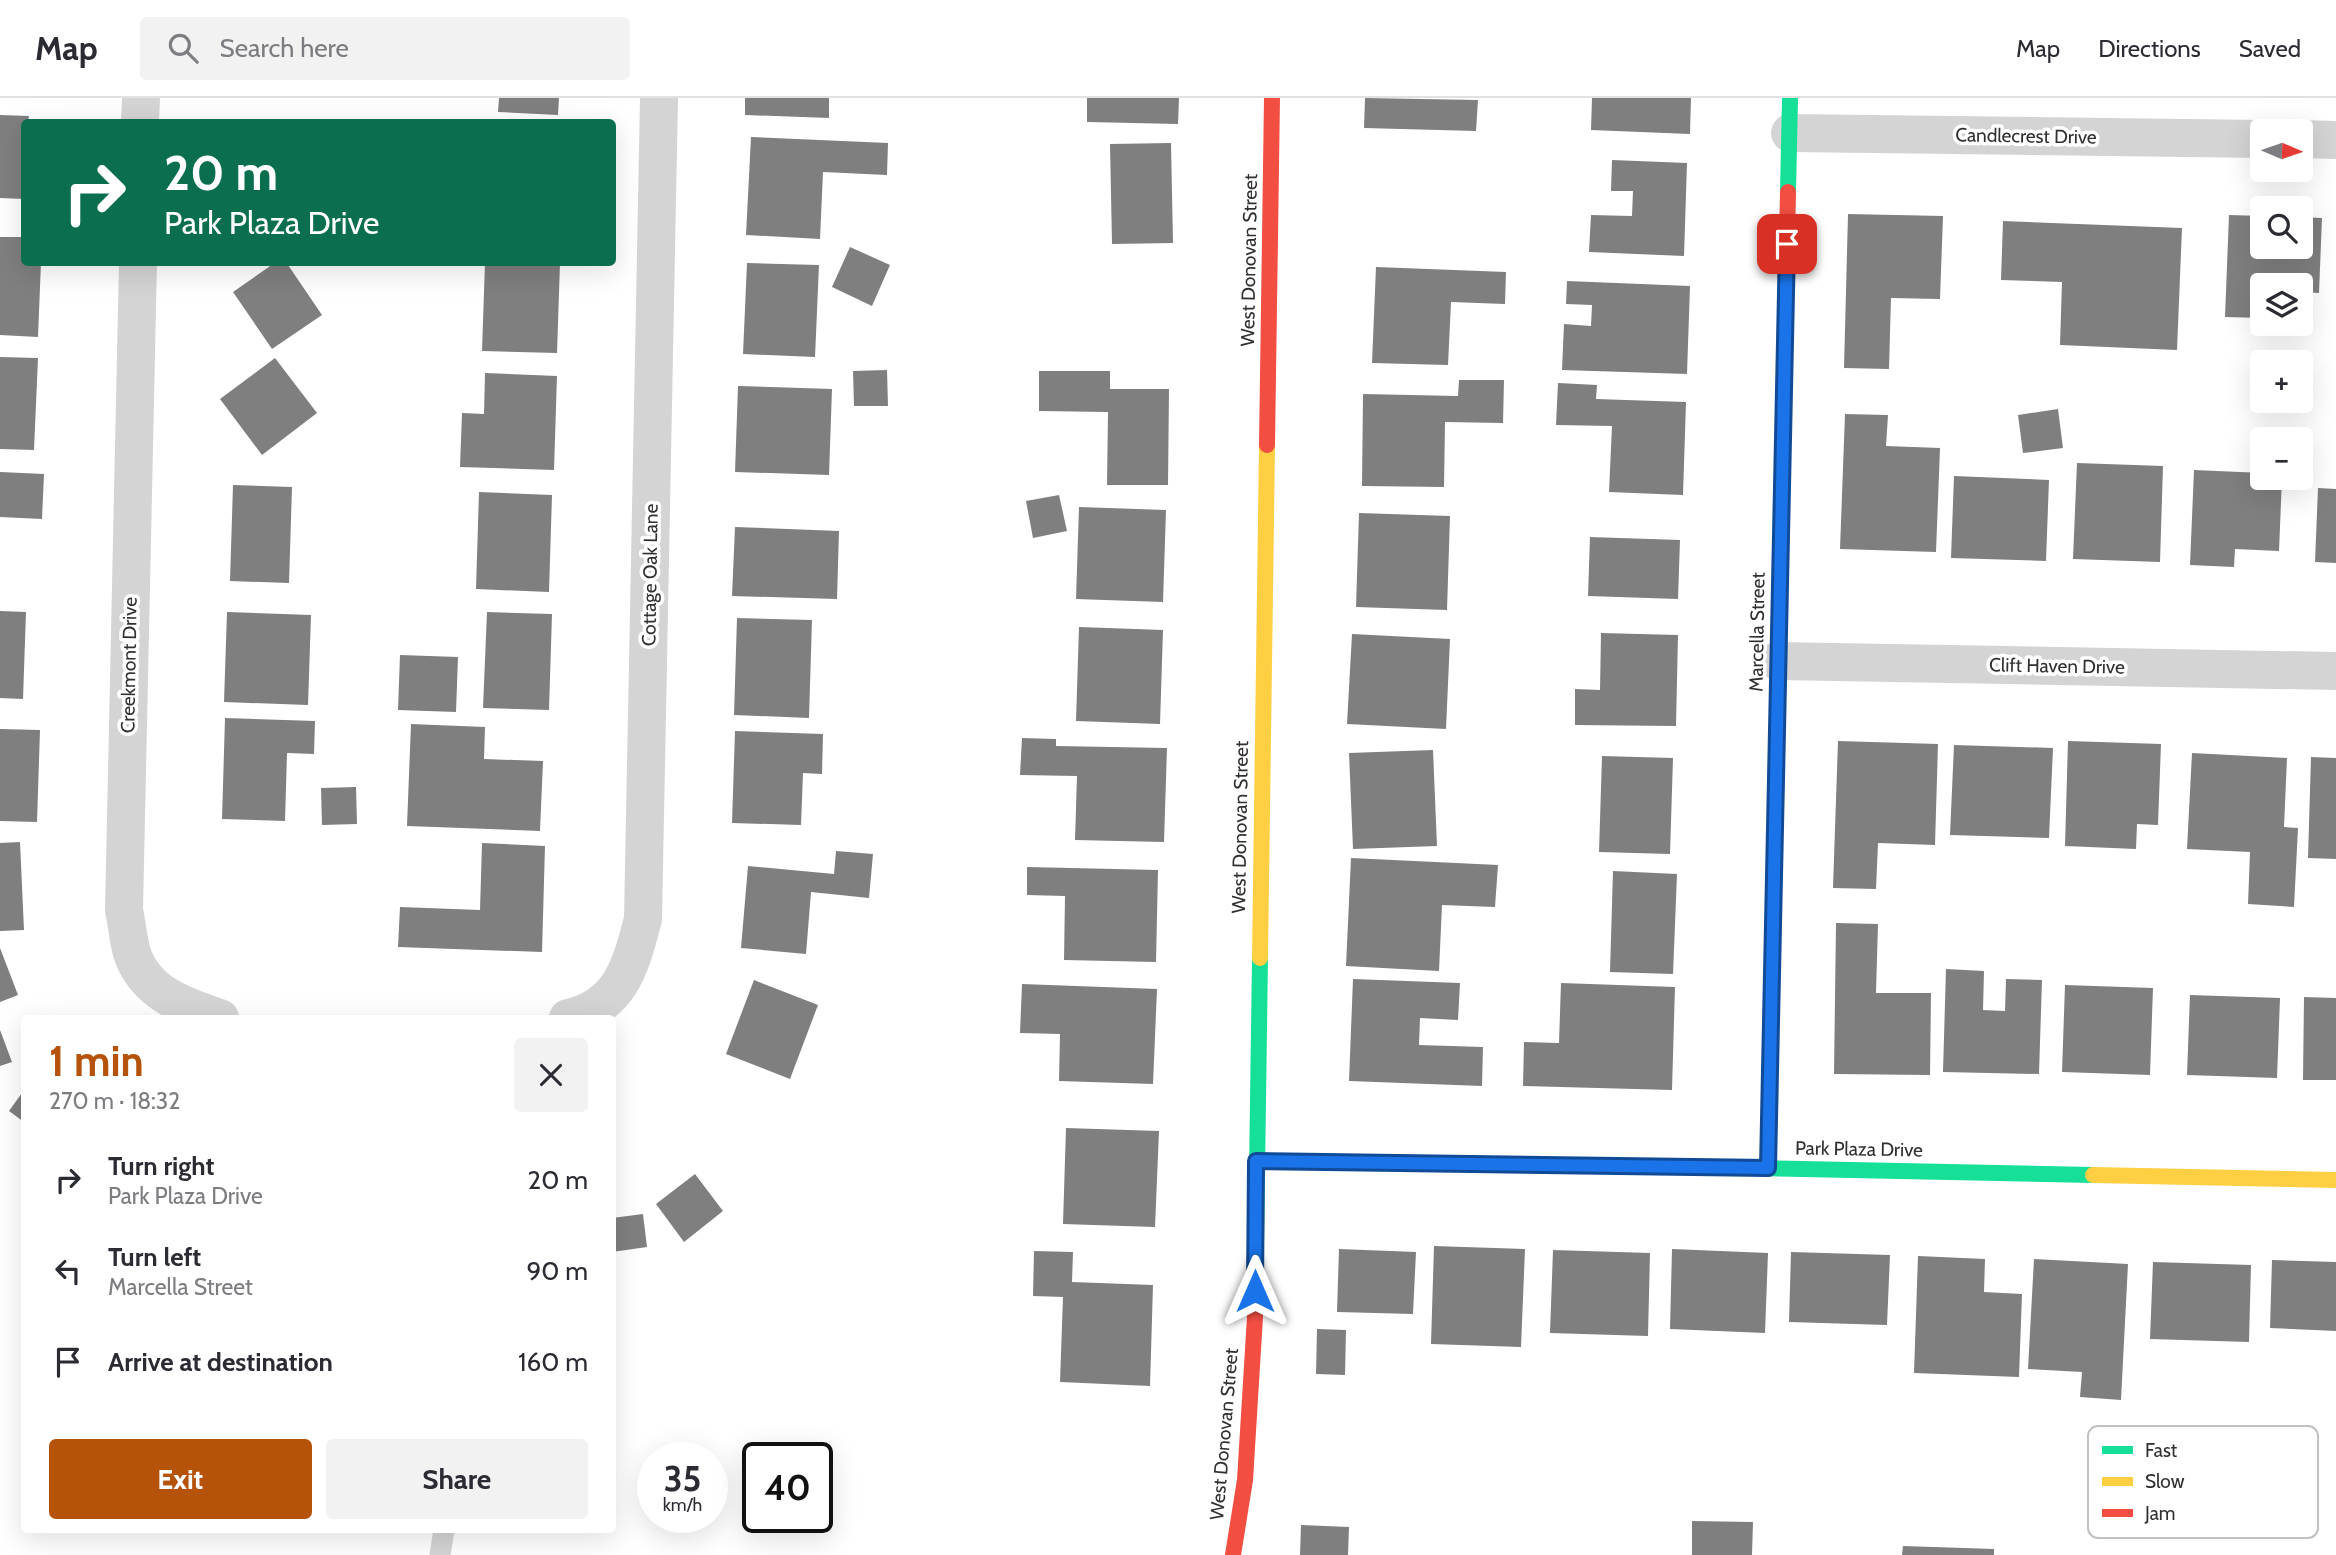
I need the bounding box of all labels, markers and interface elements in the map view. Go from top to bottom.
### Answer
search box [140,17,630,80]
text: Map [35,28,98,68]
icon: search [164,29,202,67]
text: Search here [220,32,349,64]
text: Map [2016,34,2060,63]
text: Directions [2098,34,2201,63]
text: Saved [2239,34,2301,63]
north arrow [2250,119,2314,182]
map controls [2250,119,2313,490]
street label: Candlecrest Drive [1955,123,2097,149]
text: 20 m [164,143,278,202]
icon: right [49,147,140,238]
street label: West Donovan Street [1236,173,1262,347]
button: search [2250,196,2313,259]
text: Park Plaza Drive [164,203,379,242]
pin [1757,214,1817,274]
icon: arrive [1768,225,1806,263]
button: layers [2250,273,2313,336]
button: + [2250,350,2313,413]
button: − [2250,427,2313,490]
street label: Cottage Oak Lane [637,503,663,646]
street label: Marcella Street [1744,571,1770,692]
street label: Creekmont Drive [116,596,142,733]
street label: Clift Haven Drive [1989,653,2125,679]
street label: West Donovan Street [1227,740,1253,914]
text: 1 min [49,1035,144,1087]
button: close [514,1038,588,1112]
text: 270 m · 18:32 [49,1087,180,1115]
street label: Park Plaza Drive [1795,1136,1923,1162]
text: Turn right [108,1150,214,1182]
icon: right [49,1161,87,1199]
text: 20 m [528,1164,588,1196]
text: Park Plaza Drive [108,1182,263,1210]
text: Turn left [108,1241,201,1273]
icon: left [49,1252,87,1290]
position arrow [1218,1254,1292,1328]
text: 90 m [526,1255,588,1287]
text: Marcella Street [108,1273,253,1301]
icon: arrive [49,1343,87,1381]
text: Arrive at destination [108,1346,333,1378]
text: 160 m [518,1346,588,1378]
street label: West Donovan Street [1205,1346,1243,1521]
legend [2088,1426,2318,1538]
button: Exit [49,1439,312,1519]
button: Share [326,1439,588,1519]
text: Fast [2145,1439,2178,1462]
speed limit sign: 40 [742,1442,833,1533]
text: 35 [664,1457,701,1500]
text: Slow [2145,1470,2185,1493]
text: km/h [663,1494,702,1516]
text: Jam [2144,1502,2175,1525]

